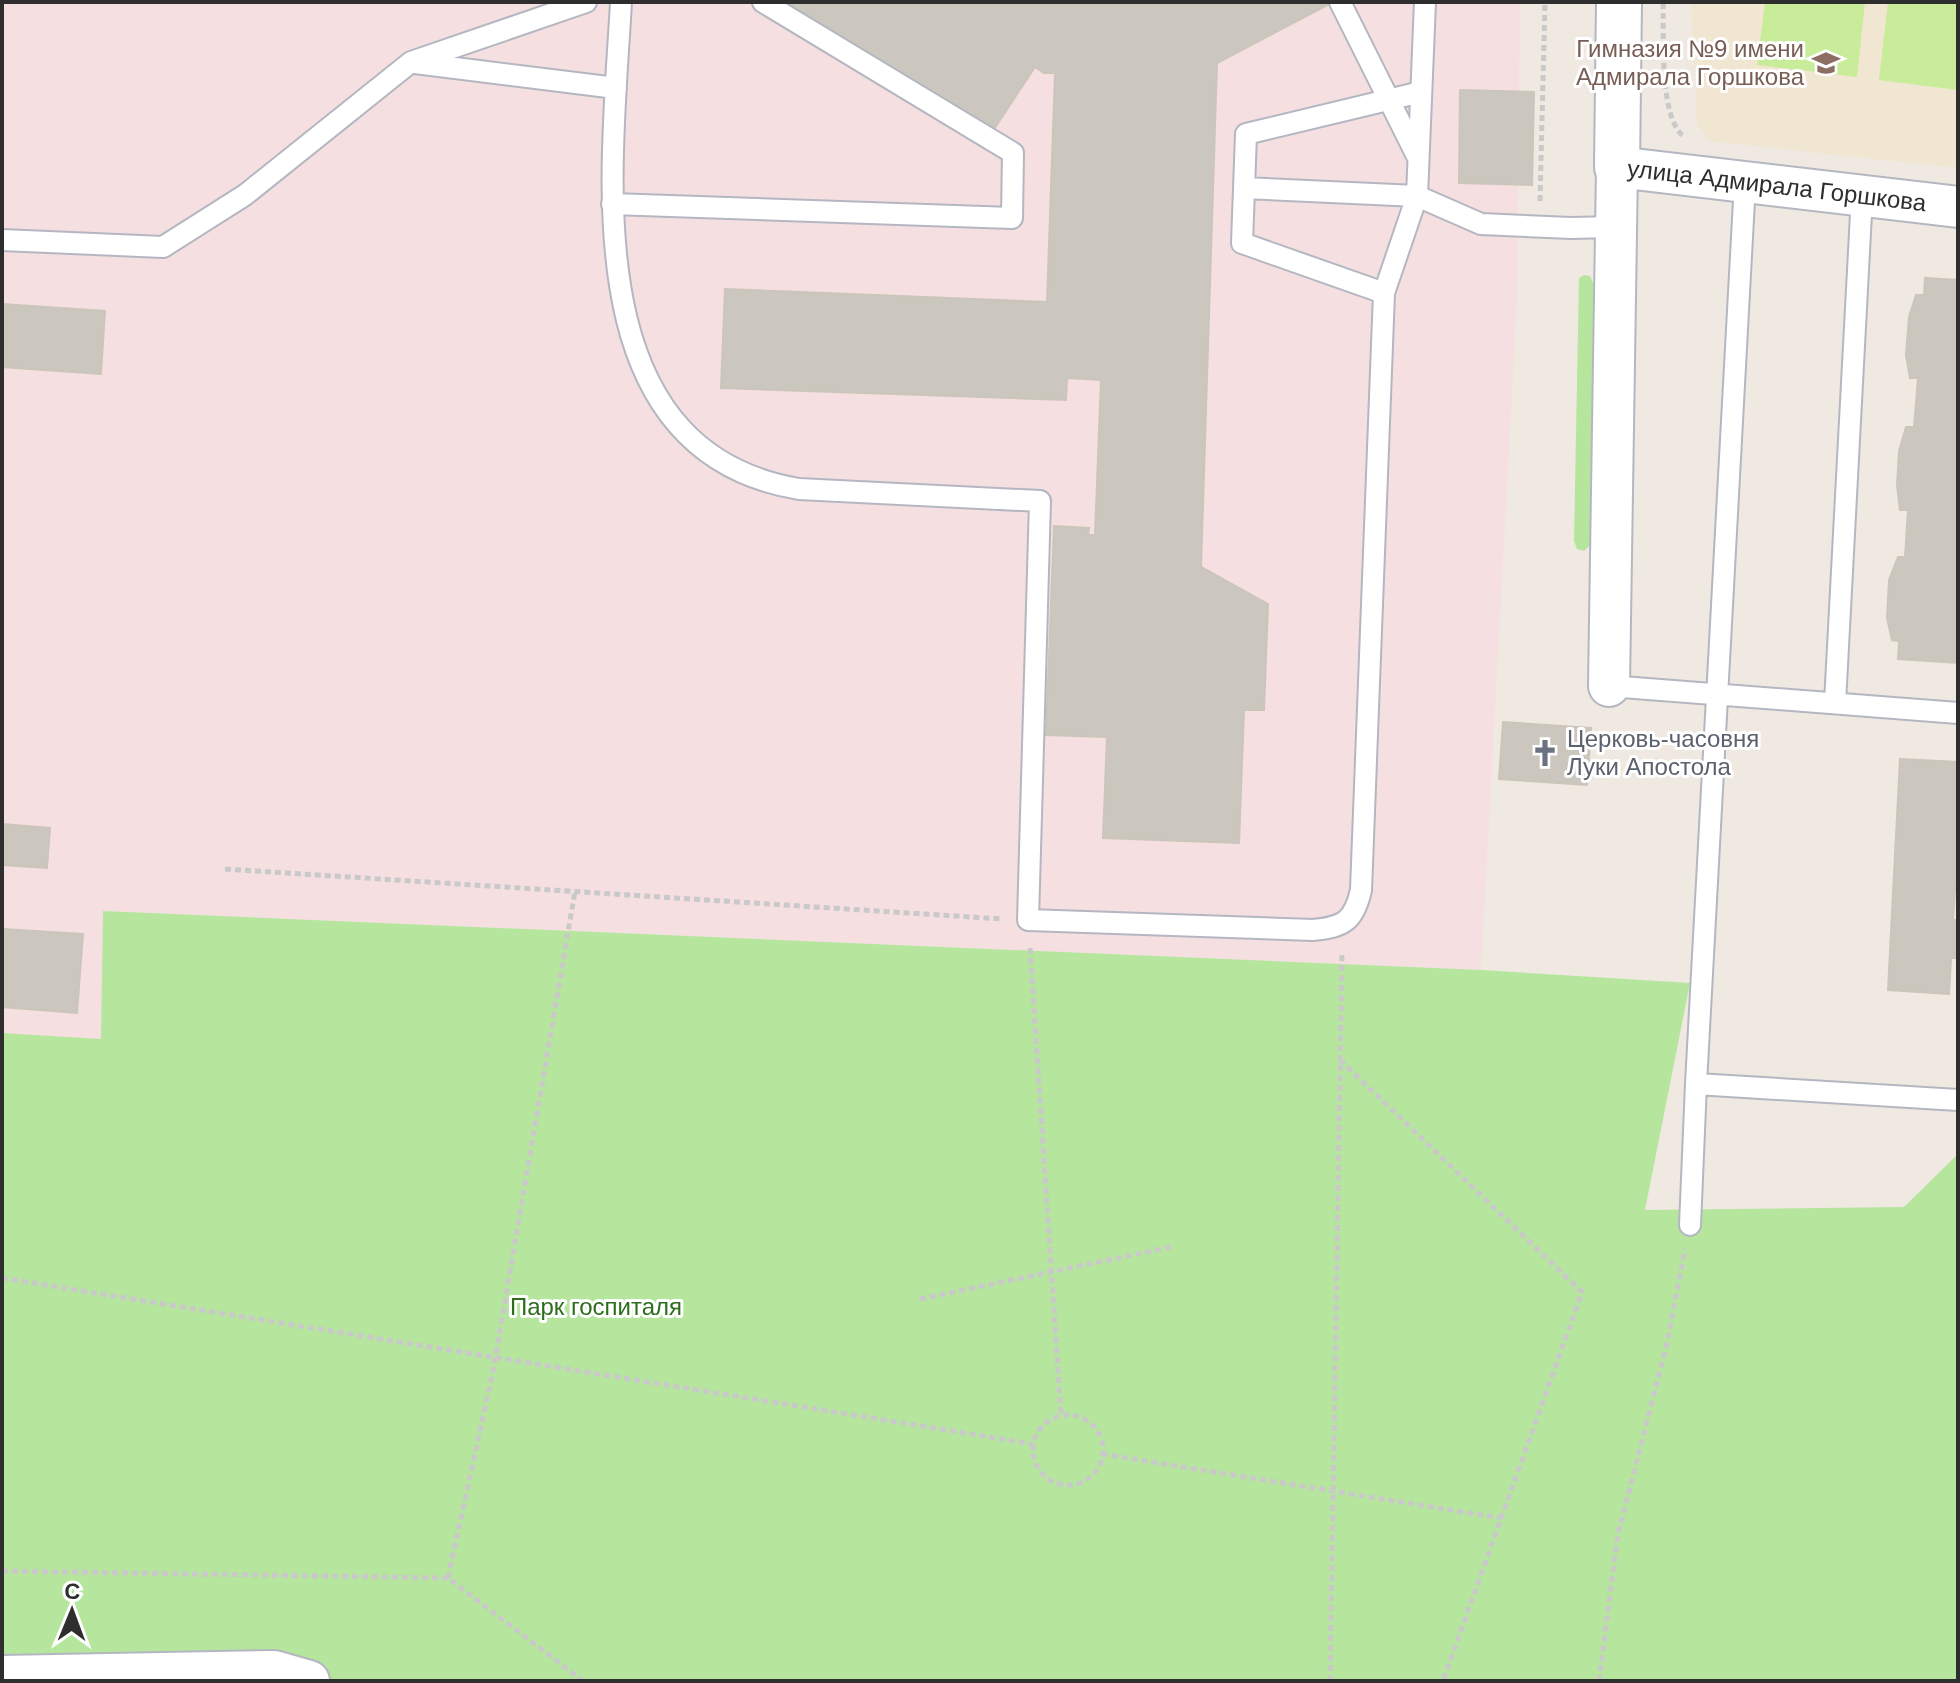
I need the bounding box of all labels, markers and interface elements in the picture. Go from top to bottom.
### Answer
place label: Гимназия №9 имени Адмирала Горшкова [1576,35,1805,90]
school or university icon: Гимназия №9 имени Адмирала Горшкова [1811,48,1841,78]
street label: улица Адмирала Горшкова [1626,154,1928,216]
place label: Церковь-часовня Луки Апостола [1567,725,1759,780]
church icon: Церковь-часовня Луки Апостола [1530,738,1560,768]
park label: Парк госпиталя [510,1293,682,1320]
north arrow [32,1571,112,1651]
text: С [64,1579,81,1604]

